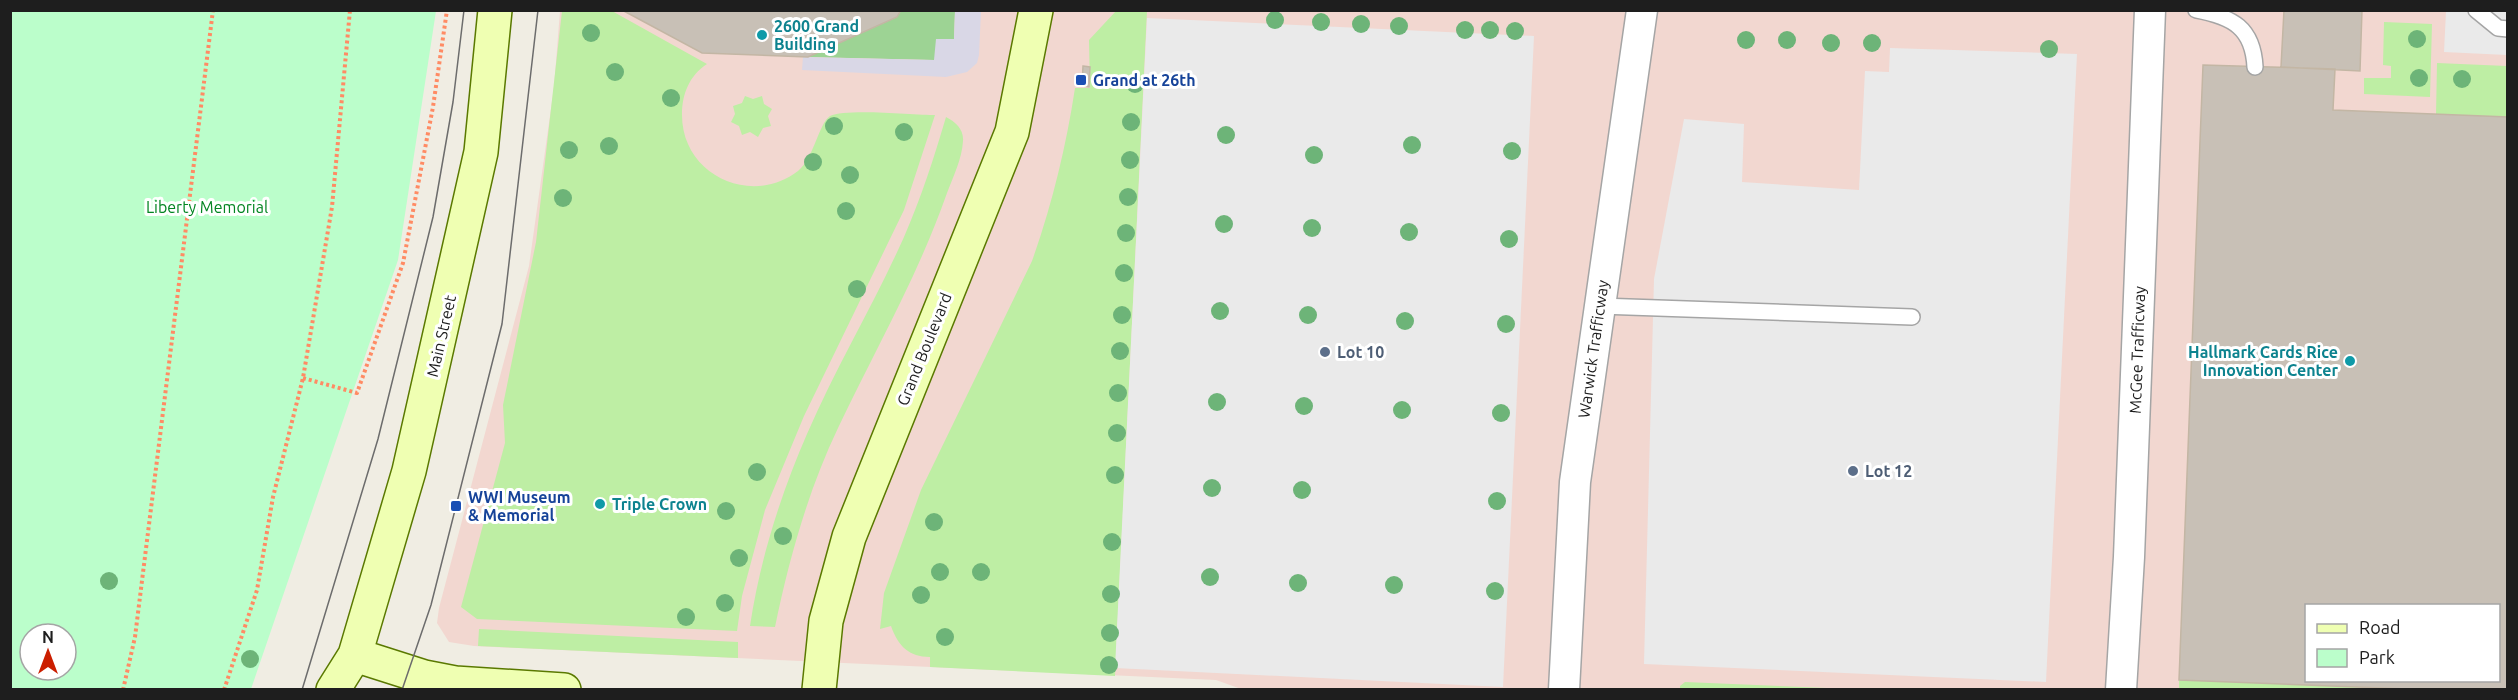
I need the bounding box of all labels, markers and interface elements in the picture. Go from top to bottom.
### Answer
place label: 2600 Grand Building [774,17,859,53]
marker: 2600 Grand Building [755,28,769,42]
place label: Grand at 26th [1093,71,1196,89]
marker: Grand at 26th [1074,73,1088,87]
park label: Liberty Memorial [146,198,268,216]
street label: Warwick Trafficway [1574,279,1612,419]
street label: McGee Trafficway [2126,285,2148,414]
street label: Grand Boulevard [893,290,955,408]
street label: Main Street [423,293,459,379]
place label: Lot 10 [1337,343,1384,361]
place label: Hallmark Cards Rice Innovation Center [2188,343,2338,379]
marker: Lot 10 [1318,345,1332,359]
marker: Hallmark Cards Rice Innovation Center [2343,354,2357,368]
place label: Lot 12 [1865,462,1912,480]
marker: Lot 12 [1846,464,1860,478]
place label: WWI Museum & Memorial [468,488,571,524]
place label: Triple Crown [612,495,707,513]
marker: Triple Crown [593,497,607,511]
marker: WWI Museum & Memorial [449,499,463,513]
legend [2305,604,2500,682]
text: Road [2359,617,2401,637]
north arrow [18,622,78,682]
text: N [42,628,54,646]
text: Park [2359,647,2395,667]

